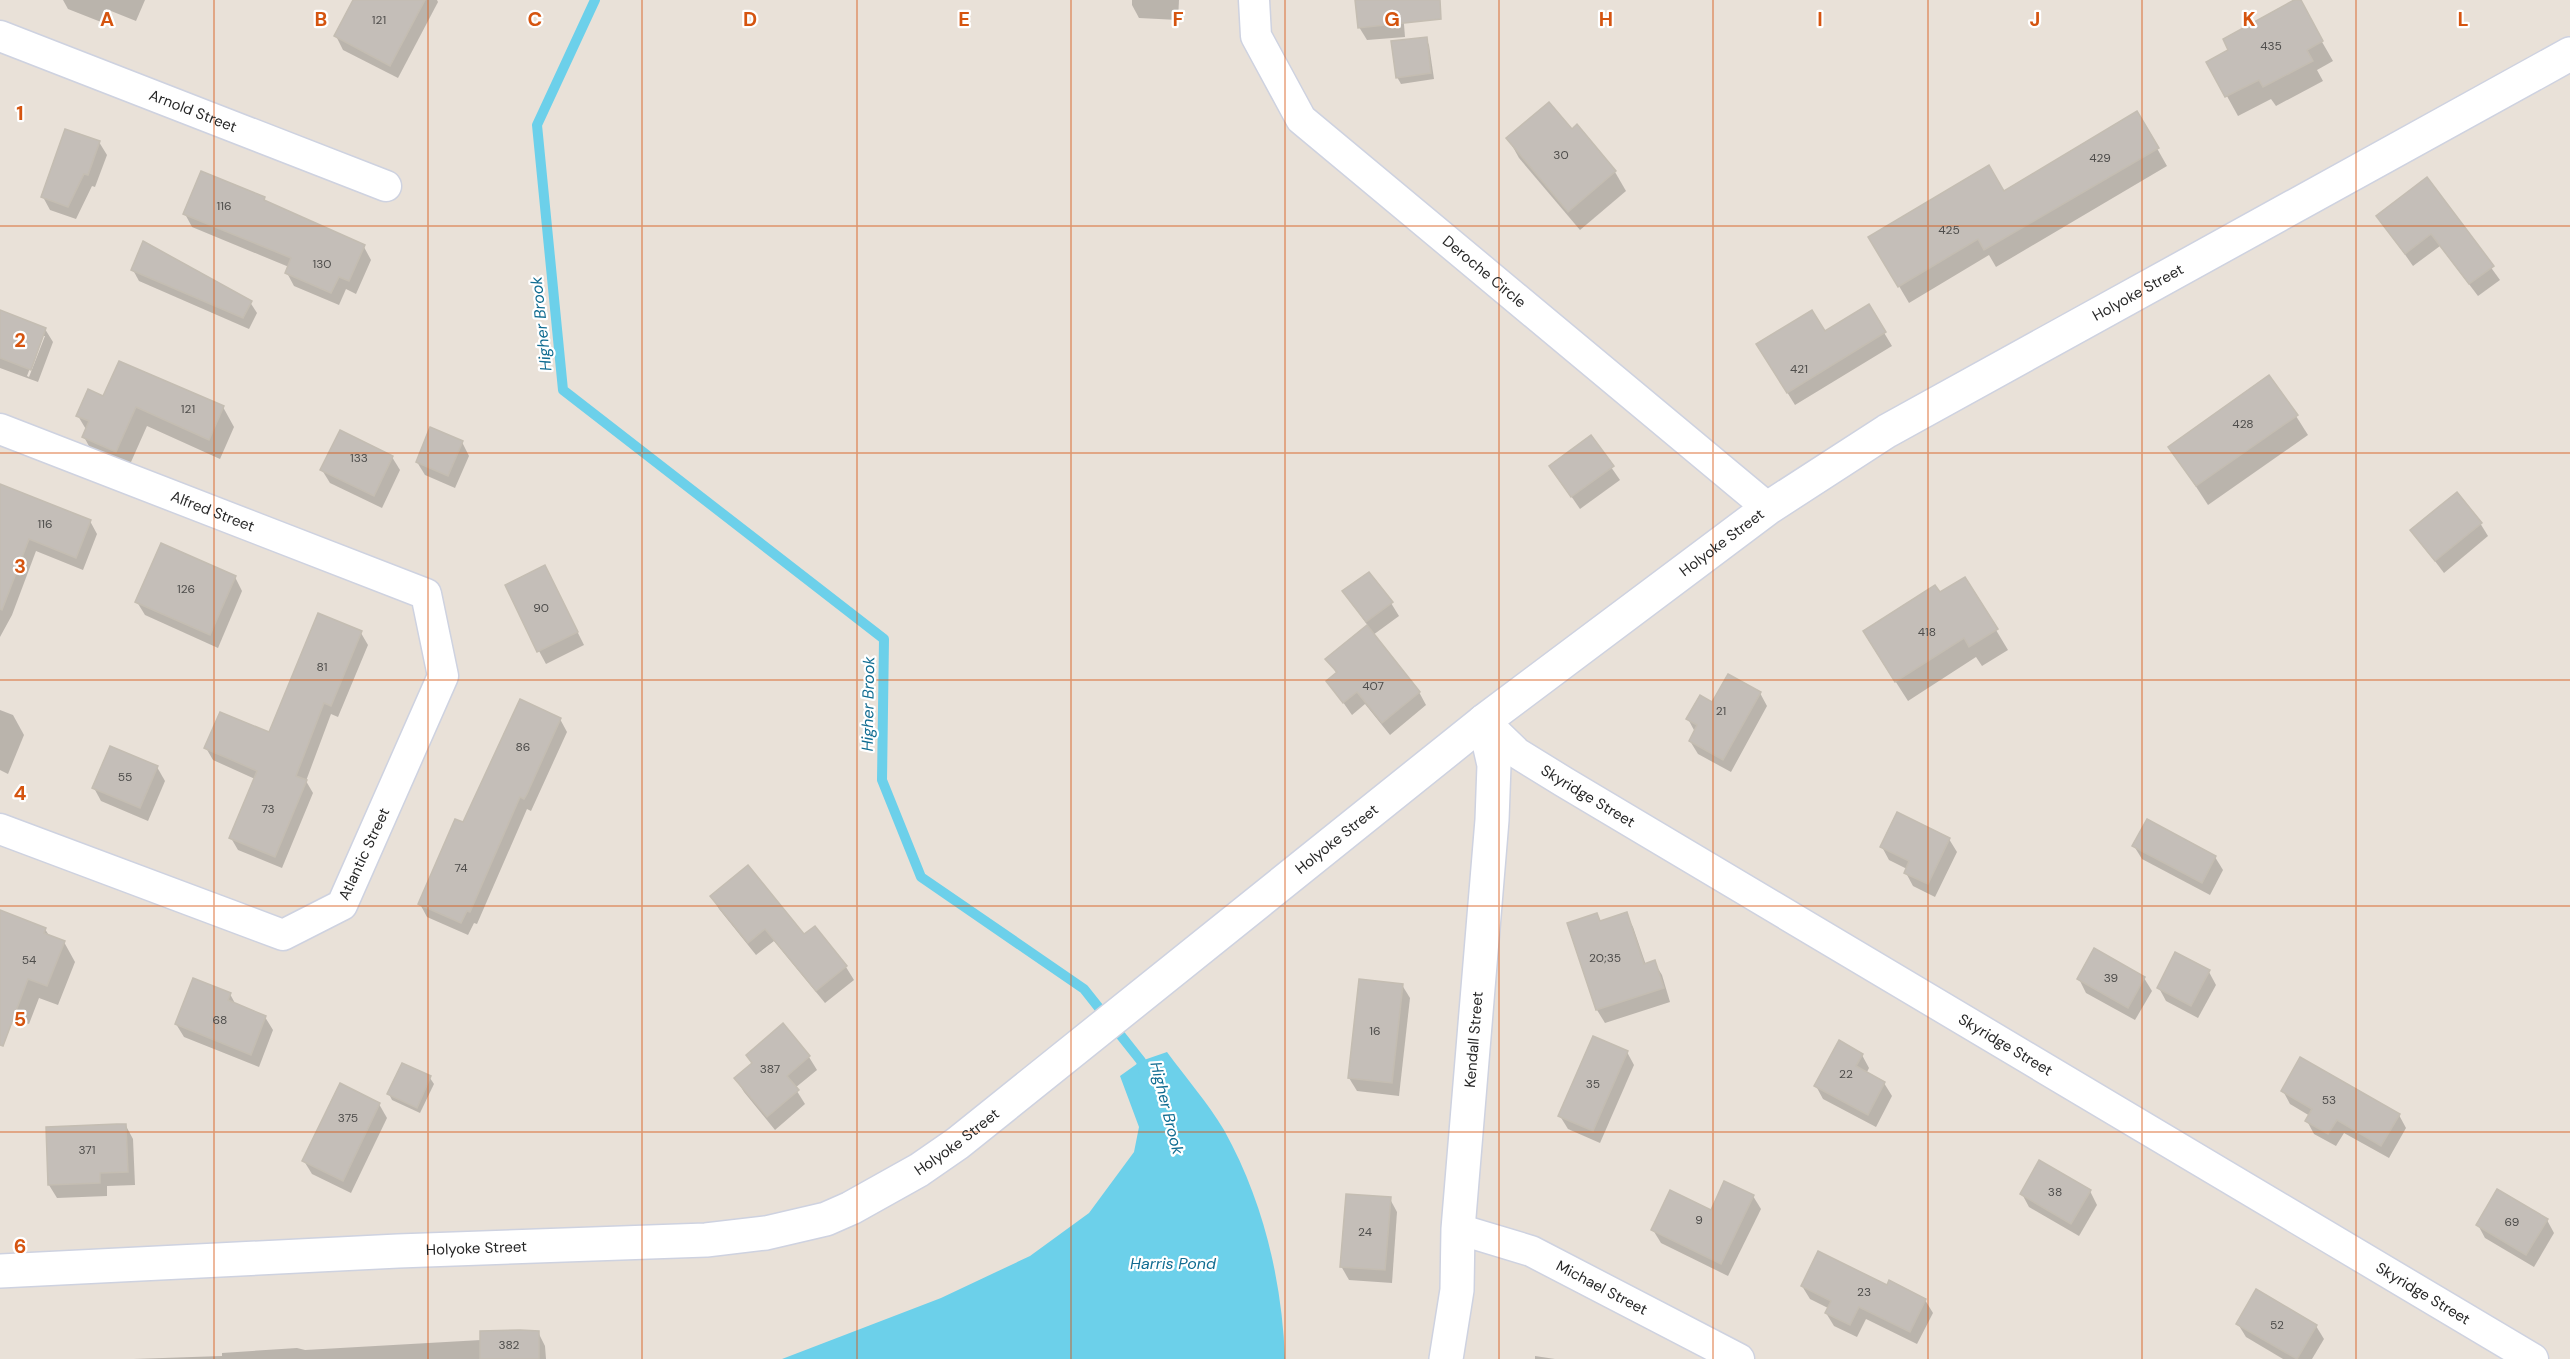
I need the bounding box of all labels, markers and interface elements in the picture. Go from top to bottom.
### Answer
text: A [100,6,114,32]
text: B [315,6,327,32]
text: C [528,6,542,32]
text: D [743,6,757,32]
text: E [958,6,970,32]
text: F [1172,6,1184,32]
text: G [1384,6,1400,32]
text: H [1599,6,1613,32]
text: I [1817,6,1823,32]
text: J [2030,6,2040,32]
text: K [2242,6,2256,32]
text: L [2457,6,2469,32]
house number: 121 [372,12,386,28]
house number: 435 [2260,38,2282,54]
street label: Arnold Street [146,85,240,137]
text: 1 [16,100,24,126]
house number: 30 [1553,147,1569,163]
house number: 429 [2089,150,2111,166]
house number: 116 [216,198,232,214]
house number: 425 [1938,222,1960,238]
street label: Deroche Circle [1438,231,1530,312]
house number: 130 [312,256,332,272]
street label: Holyoke Street [2089,259,2187,326]
water label: Higher Brook [526,275,556,372]
text: 2 [14,327,26,353]
house number: 421 [1790,361,1808,377]
house number: 121 [181,401,195,417]
house number: 428 [2232,416,2254,432]
house number: 133 [350,450,368,466]
street label: Alfred Street [168,486,257,537]
street label: Holyoke Street [1675,504,1768,581]
house number: 116 [37,516,53,532]
text: 3 [14,553,26,579]
house number: 126 [177,581,195,597]
house number: 90 [533,600,549,616]
house number: 418 [1918,624,1936,640]
water label: Higher Brook [857,656,879,752]
house number: 81 [317,659,327,675]
house number: 407 [1362,678,1384,694]
house number: 21 [1716,703,1726,719]
house number: 86 [516,739,530,755]
street label: Skyridge Street [1537,760,1639,832]
house number: 55 [118,769,132,785]
text: 4 [14,780,27,806]
street label: Holyoke Street [1291,800,1383,879]
house number: 73 [261,801,275,817]
street label: Atlantic Street [334,804,394,903]
house number: 74 [455,860,467,876]
house number: 20;35 [1589,950,1621,966]
house number: 54 [22,952,36,968]
house number: 39 [2104,970,2118,986]
street label: Kendall Street [1460,991,1488,1088]
text: 5 [14,1006,26,1032]
street label: Skyridge Street [1955,1009,2056,1081]
house number: 68 [213,1012,227,1028]
house number: 16 [1369,1023,1381,1039]
water label: Higher Brook [1145,1059,1189,1157]
house number: 387 [760,1061,780,1077]
house number: 22 [1839,1066,1853,1082]
house number: 35 [1586,1076,1600,1092]
house number: 53 [2322,1092,2336,1108]
street label: Holyoke Street [910,1104,1004,1180]
house number: 375 [338,1110,358,1126]
house number: 371 [78,1142,96,1158]
house number: 38 [2048,1184,2062,1200]
house number: 9 [1695,1212,1703,1228]
house number: 69 [2505,1214,2519,1230]
house number: 24 [1358,1224,1372,1240]
text: 6 [14,1233,26,1259]
street label: Holyoke Street [426,1236,527,1260]
water label: Harris Pond [1130,1253,1217,1274]
street label: Michael Street [1553,1256,1651,1320]
street label: Skyridge Street [2372,1258,2474,1329]
house number: 23 [1857,1284,1871,1300]
house number: 52 [2270,1317,2284,1333]
house number: 382 [498,1337,520,1353]

